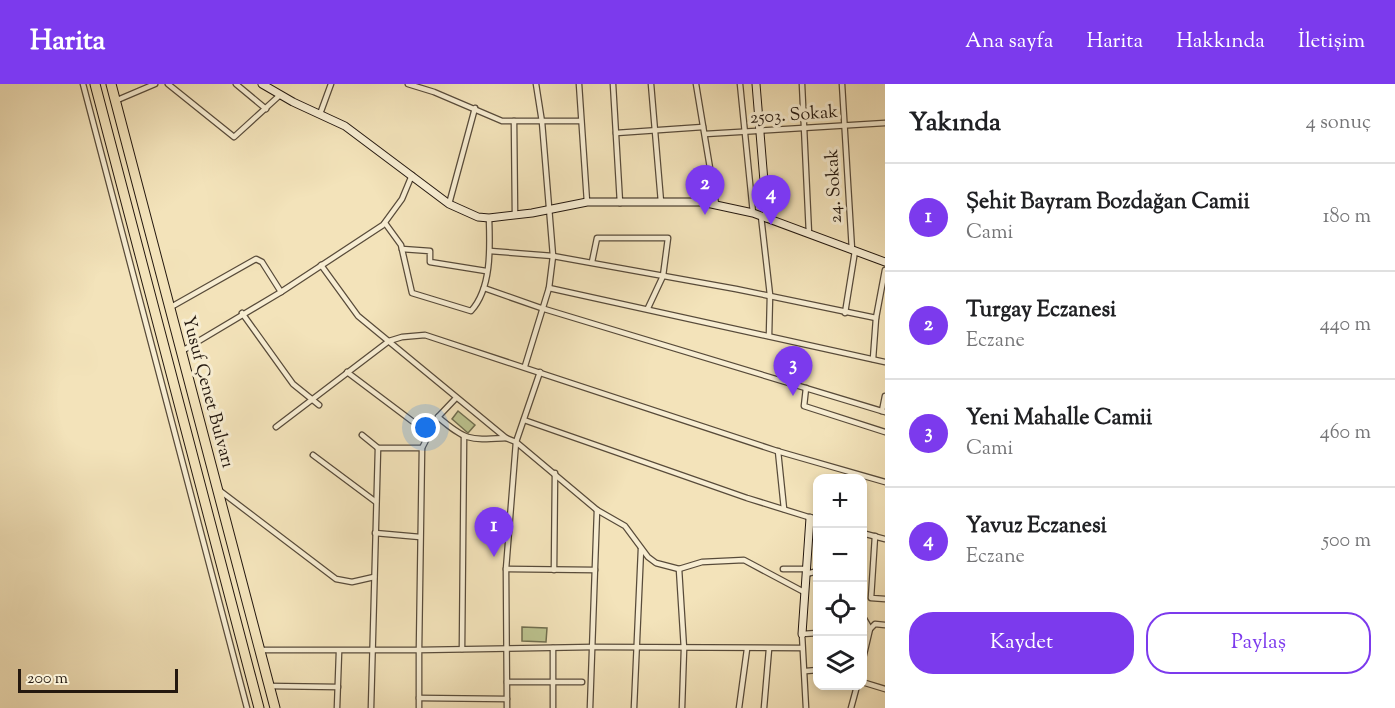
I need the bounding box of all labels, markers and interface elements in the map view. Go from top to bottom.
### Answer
text: Harita [30,22,105,62]
text: Ana sayfa [965,27,1054,57]
text: Harita [1087,27,1143,57]
text: Hakkında [1176,27,1265,57]
text: İletişim [1298,27,1365,57]
street label: 2503. Sokak [749,100,839,132]
text: Yakında [909,105,1001,142]
text: 4 sonuç [1306,109,1371,138]
street label: 24. Sokak [820,148,850,224]
pin: 2 [686,166,724,215]
pin: 4 [752,176,790,225]
text: Şehit Bayram Bozdağan Camii [966,187,1250,219]
text: 1 [925,203,932,232]
text: 180 m [1323,203,1371,232]
text: Cami [966,219,1013,248]
text: Turgay Eczanesi [966,295,1116,327]
text: 2 [924,311,933,340]
text: 440 m [1320,311,1371,340]
street label: Yusuf Çenet Bulvarı [174,313,240,471]
text: Eczane [966,327,1025,356]
pin: 3 [774,346,812,396]
text: Yeni Mahalle Camii [966,403,1152,435]
your location [411,413,440,442]
text: 3 [924,419,933,448]
text: 460 m [1320,419,1371,448]
text: Cami [966,435,1013,464]
map controls [813,474,867,690]
button: + [813,474,867,528]
pin: 1 [474,508,514,557]
text: Yavuz Eczanesi [966,511,1107,543]
text: 4 [923,527,934,556]
text: 500 m [1322,527,1371,556]
button: − [813,528,867,582]
text: Eczane [966,543,1025,572]
button: locate [813,582,867,636]
button: Kaydet [909,612,1134,674]
button: Paylaş [1146,612,1371,674]
button: layers [813,636,867,690]
scale bar [18,666,178,694]
text: 200 m [27,668,68,691]

